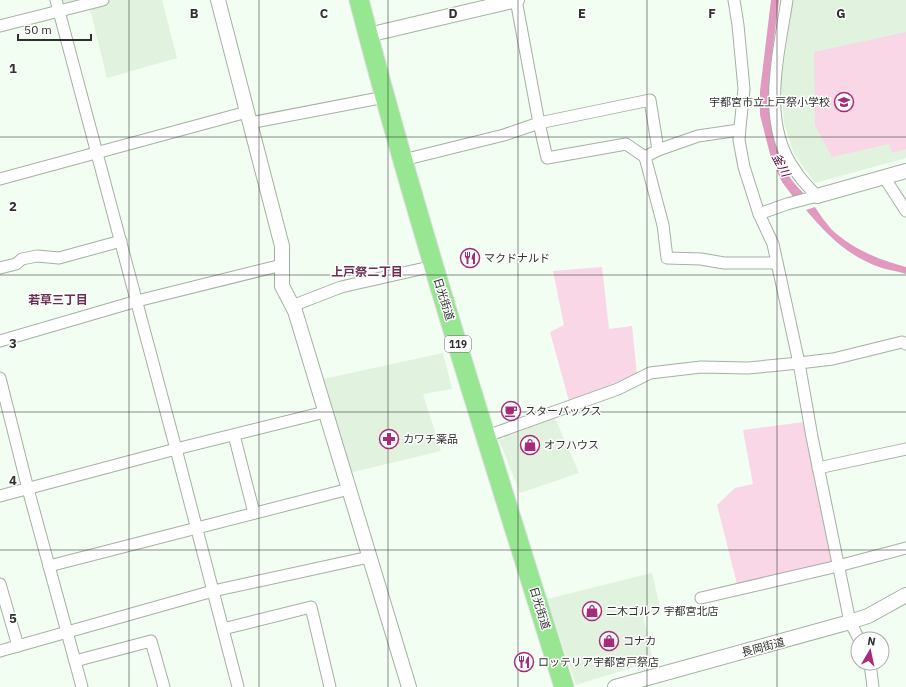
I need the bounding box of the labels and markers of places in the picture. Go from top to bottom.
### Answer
school or university icon: 宇都宮市立上戸祭小学校 [833,91,855,113]
place label: 宇都宮市立上戸祭小学校 [709,95,830,109]
restaurant icon: マクドナルド [459,247,481,269]
place label: マクドナルド [484,251,550,265]
cafe icon: スターバックス [500,400,522,422]
place label: スターバックス [525,404,602,418]
pharmacy icon: カワチ薬品 [378,428,400,450]
place label: カワチ薬品 [403,432,458,446]
shop icon: オフハウス [519,434,541,456]
place label: オフハウス [544,438,599,452]
shop icon: 二木ゴルフ 宇都宮北店 [581,600,603,622]
place label: 二木ゴルフ 宇都宮北店 [606,604,719,618]
shop icon: コナカ [598,630,620,652]
place label: コナカ [623,634,656,648]
restaurant icon: ロッテリア宇都宮戸祭店 [513,651,535,673]
place label: ロッテリア宇都宮戸祭店 [538,655,659,669]

